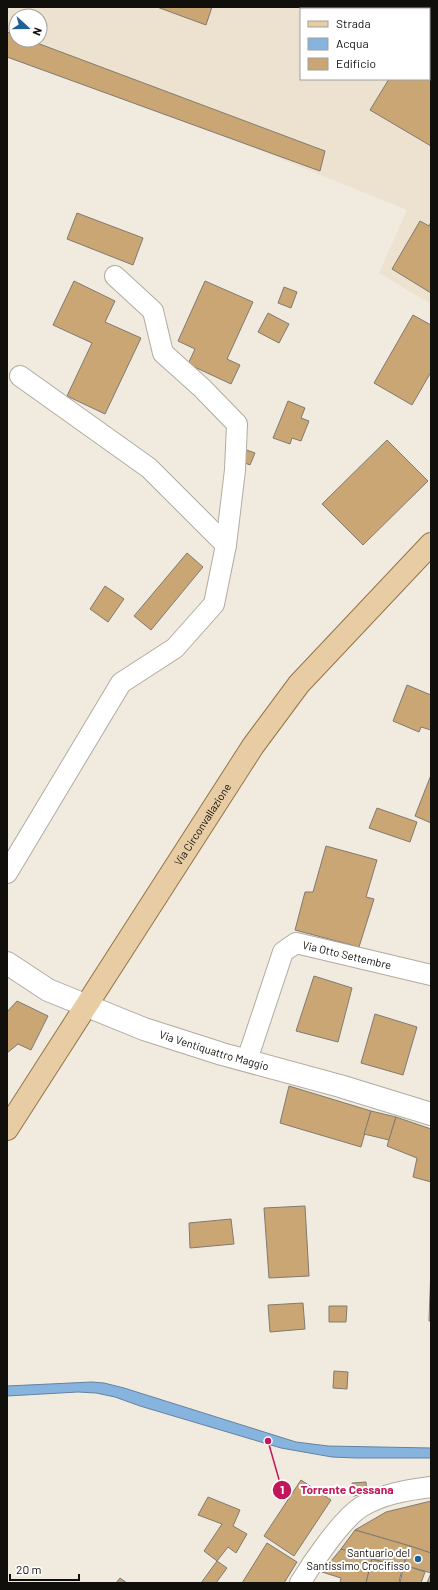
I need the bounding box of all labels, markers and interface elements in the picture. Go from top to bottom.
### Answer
north arrow [8,8,48,48]
legend [300,8,430,80]
text: Strada [336,16,371,30]
text: N [30,26,45,38]
text: Acqua [336,36,369,50]
text: Edificio [336,56,376,70]
street label: Via Circonvallazione [171,781,233,868]
street label: Via Otto Settembre [301,938,393,971]
street label: Via Ventiquattro Maggio [158,1027,270,1072]
callout: Torrente Cessana [272,1478,401,1502]
text: 1 [280,1482,284,1496]
text: Torrente Cessana [300,1482,394,1496]
place label: Santuario del Santissimo Crocifisso [307,1546,410,1572]
marker: Santuario del Santissimo Crocifisso [413,1554,423,1564]
scale bar [10,1556,79,1582]
text: 20 m [16,1562,42,1576]

